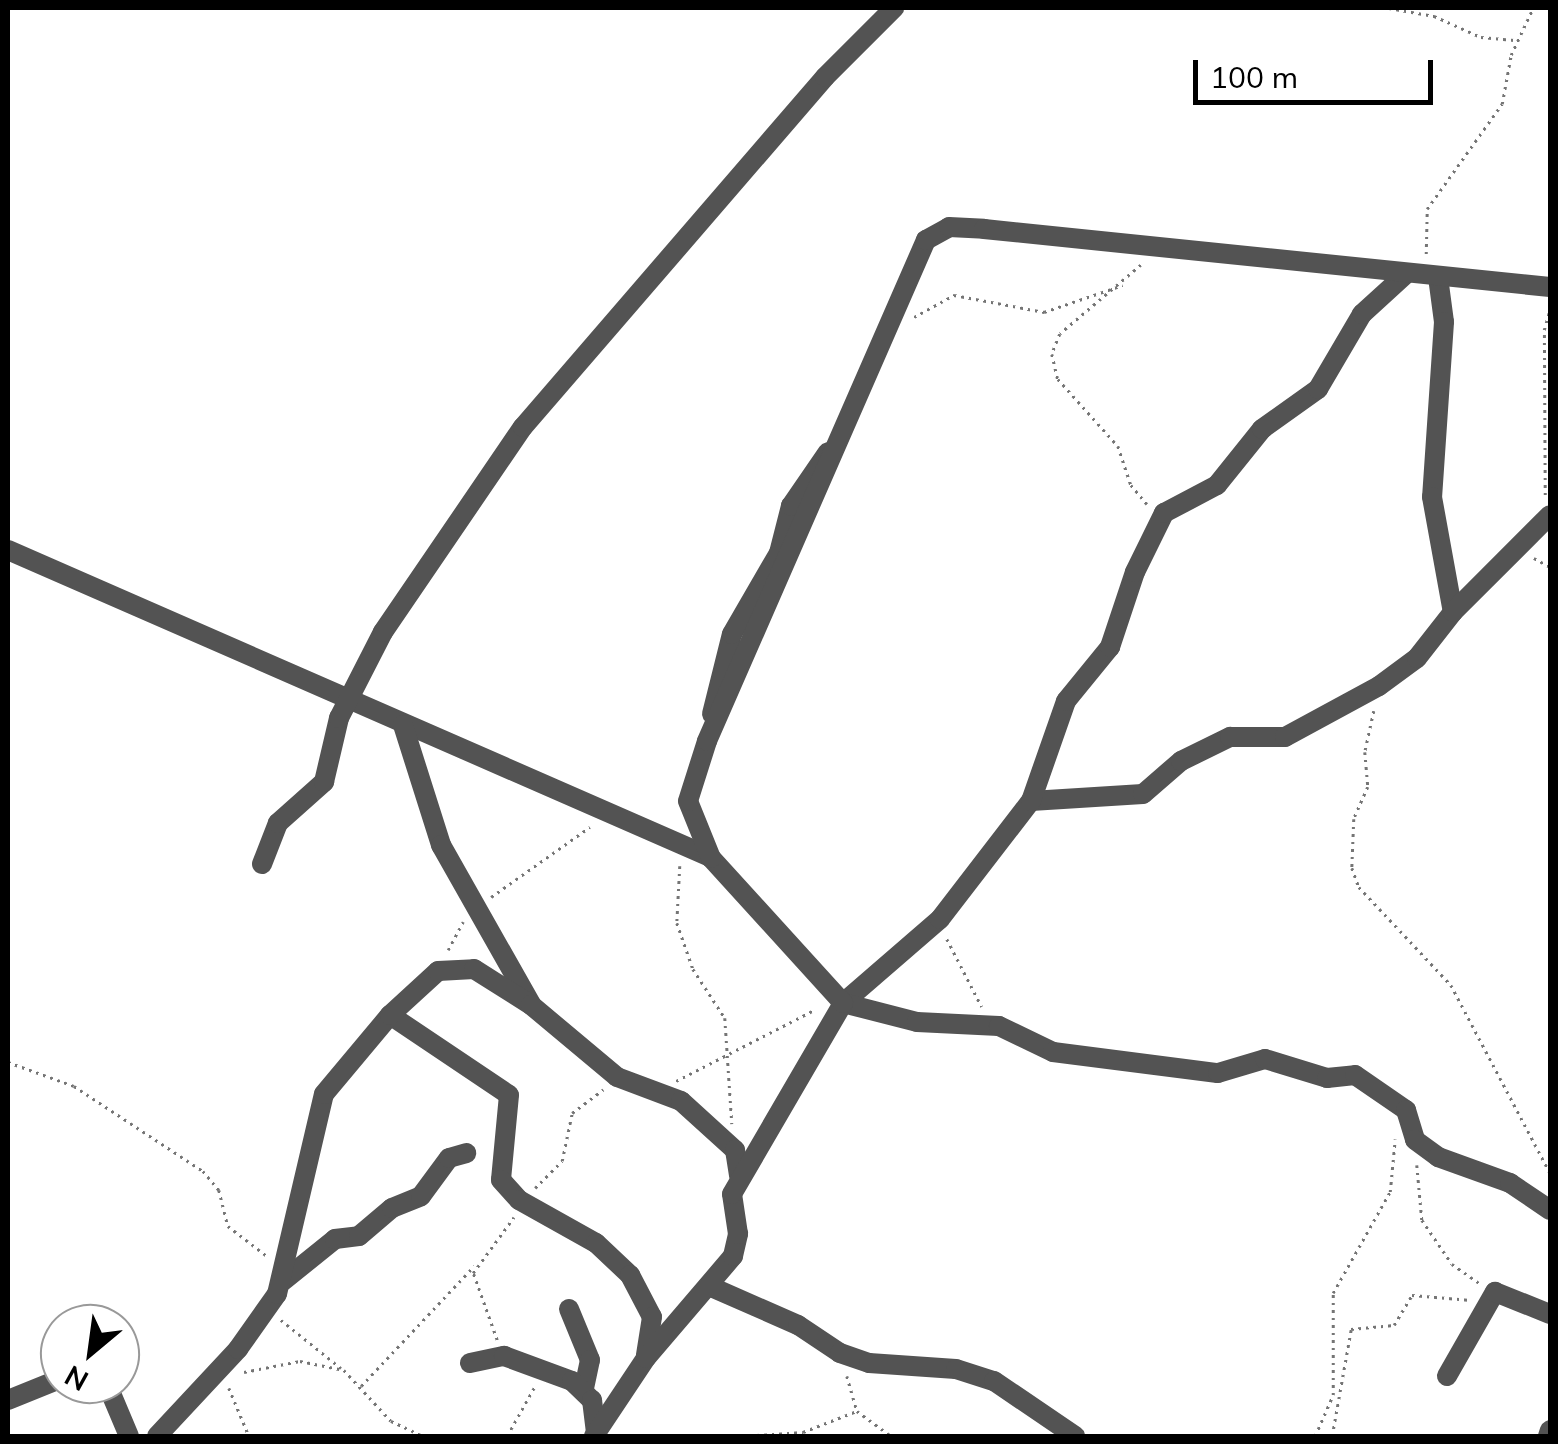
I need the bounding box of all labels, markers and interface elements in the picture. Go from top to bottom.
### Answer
scale bar [1198,40,1438,102]
text: 100 m [1210,58,1298,96]
north arrow [40,1304,140,1404]
text: N [58,1359,94,1399]

